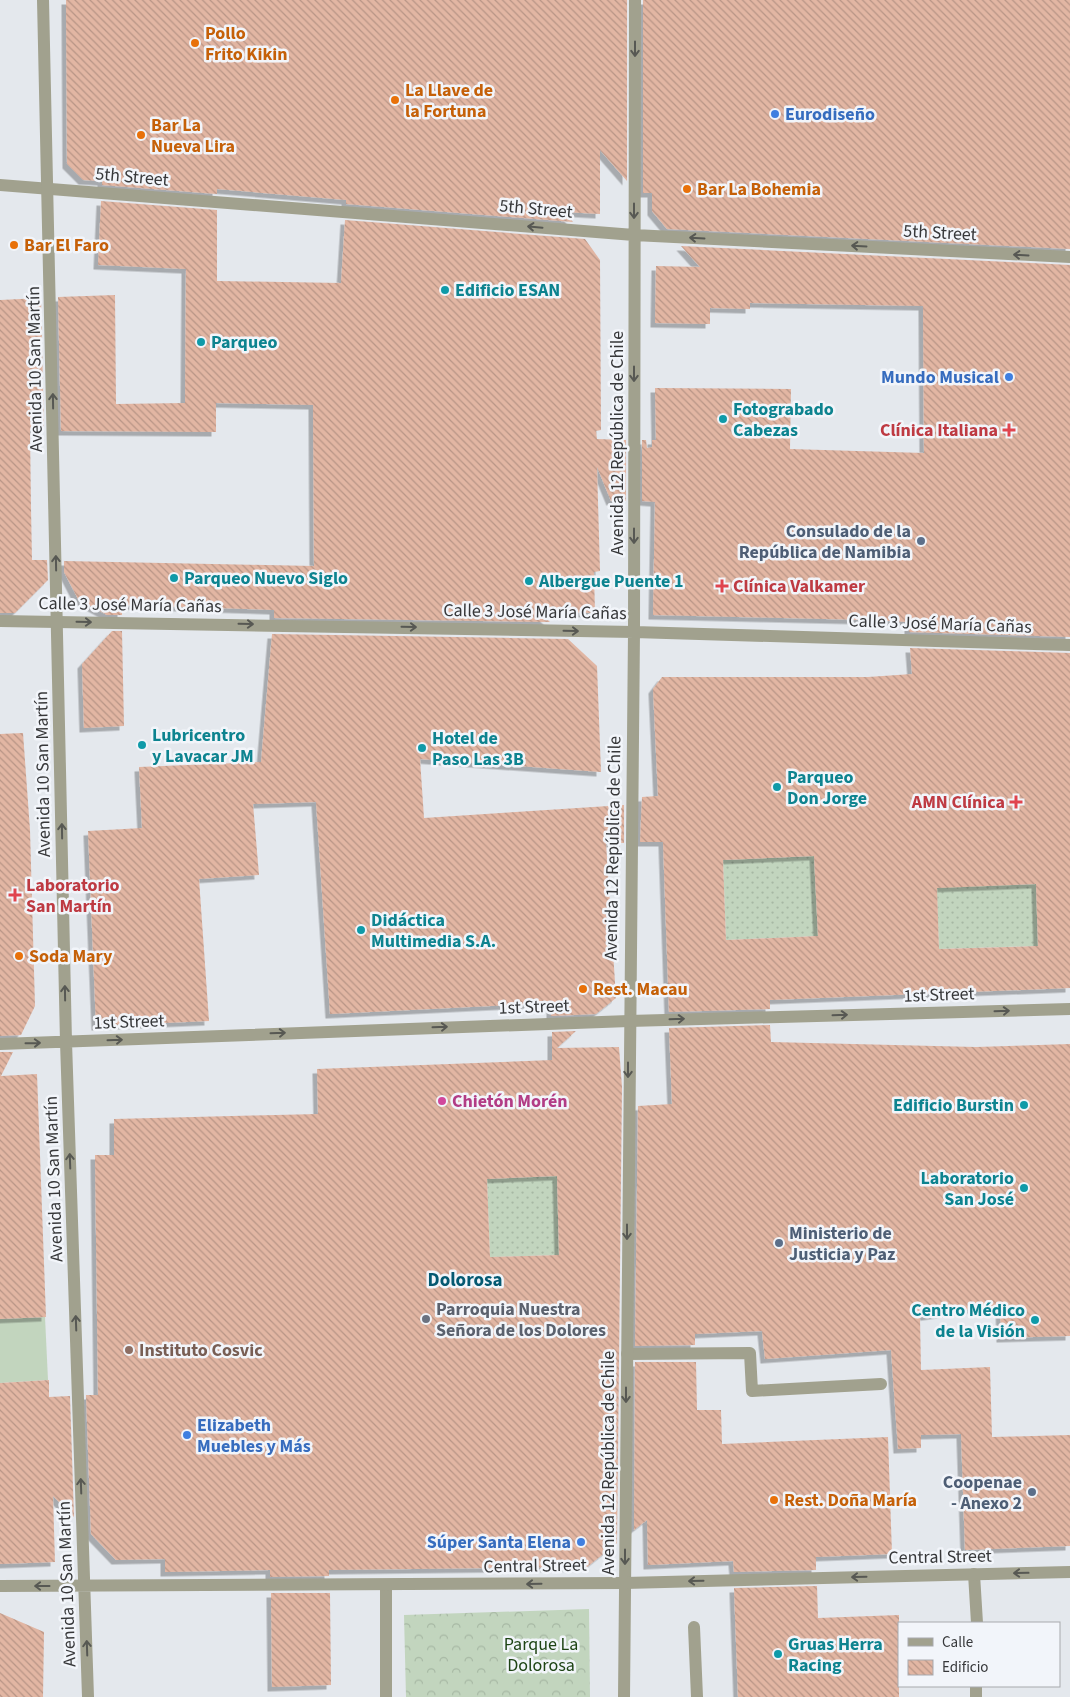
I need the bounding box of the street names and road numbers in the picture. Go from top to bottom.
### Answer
street label: 5th Street [94,161,170,193]
street label: 5th Street [498,193,574,225]
street label: 5th Street [903,219,977,247]
street label: Avenida 10 San Martín [21,286,49,452]
street label: Avenida 12 República de Chile [605,331,630,555]
street label: Calle 3 José María Cañas [38,591,222,619]
street label: Calle 3 José María Cañas [443,598,627,626]
street label: Calle 3 José María Cañas [848,608,1032,640]
street label: Avenida 10 San Martín [29,691,57,857]
street label: Avenida 12 República de Chile [599,736,627,960]
street label: 1st Street [903,981,975,1009]
street label: 1st Street [498,993,570,1021]
street label: 1st Street [93,1008,165,1036]
street label: Avenida 10 San Martín [39,1095,69,1263]
street label: Avenida 12 República de Chile [596,1351,621,1575]
street label: Avenida 10 San Martín [52,1500,82,1668]
street label: Central Street [888,1544,992,1570]
street label: Central Street [483,1553,587,1579]

